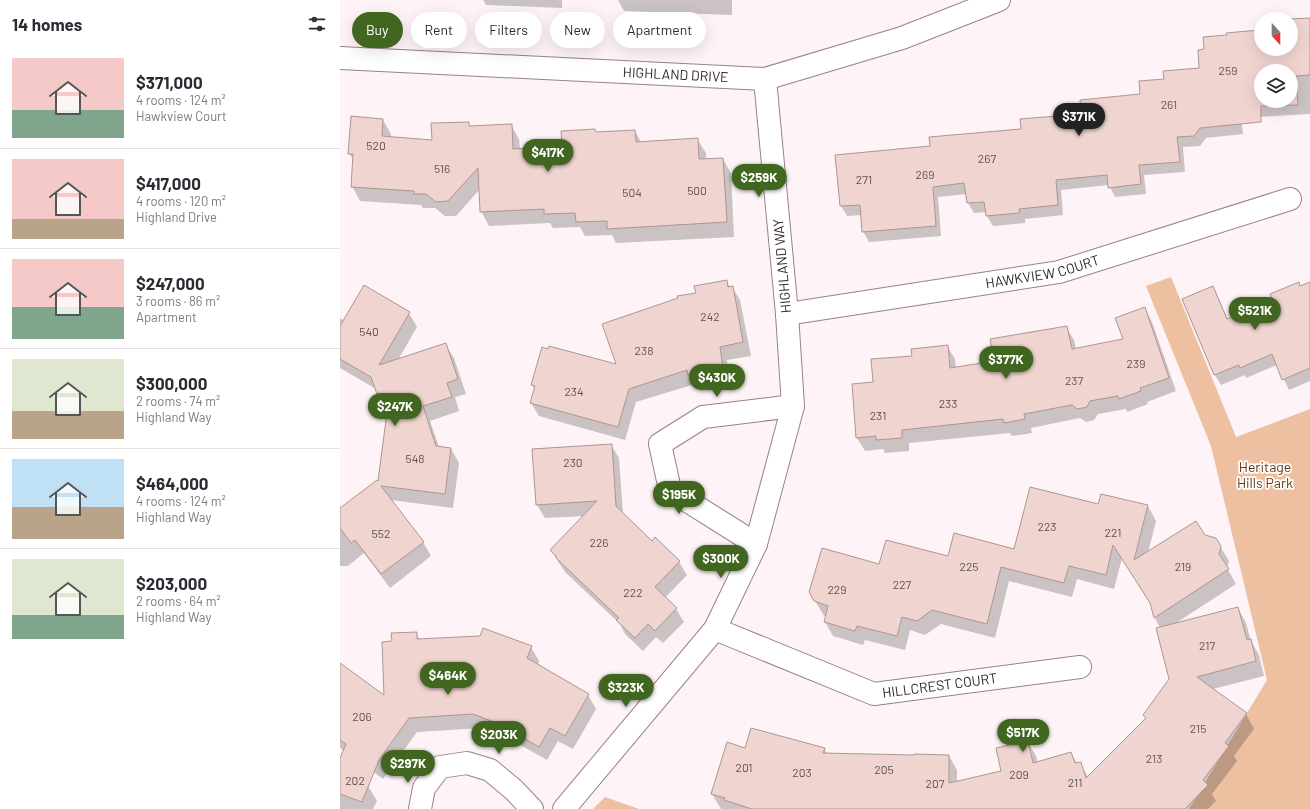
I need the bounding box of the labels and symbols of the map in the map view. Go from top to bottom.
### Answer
north arrow [1254,12,1298,56]
street label: HIGHLAND DRIVE [622,63,729,85]
house number: 259 [1219,63,1237,77]
house number: 261 [1161,97,1177,111]
pin: $371K [1051,103,1107,137]
house number: 520 [366,138,386,152]
pin: $417K [520,139,576,173]
house number: 267 [978,151,996,165]
house number: 516 [434,161,450,175]
pin: $259K [731,164,787,198]
house number: 269 [916,167,934,181]
house number: 271 [856,172,872,186]
house number: 500 [687,183,707,197]
house number: 504 [622,185,642,199]
street label: HIGHLAND WAY [769,218,794,314]
street label: HAWKVIEW COURT [984,251,1101,291]
pin: $521K [1227,297,1283,331]
house number: 242 [700,309,720,323]
house number: 540 [359,324,379,338]
house number: 238 [635,343,653,357]
pin: $377K [978,346,1034,380]
house number: 239 [1127,356,1145,370]
pin: $430K [689,364,745,398]
house number: 237 [1065,373,1083,387]
house number: 234 [564,384,584,398]
pin: $247K [367,393,423,427]
house number: 233 [939,396,957,410]
house number: 231 [870,408,886,422]
house number: 548 [405,451,425,465]
house number: 230 [563,455,583,469]
park label: Heritage Hills Park [1237,458,1293,491]
pin: $195K [651,481,707,515]
house number: 223 [1038,519,1056,533]
house number: 221 [1105,525,1121,539]
house number: 552 [372,526,390,540]
house number: 226 [589,535,609,549]
pin: $300K [693,545,749,579]
house number: 225 [959,559,979,573]
house number: 219 [1175,559,1191,573]
house number: 227 [893,577,912,591]
house number: 229 [827,582,847,596]
house number: 222 [623,585,643,599]
house number: 217 [1199,638,1215,652]
pin: $464K [420,662,476,696]
street label: HILLCREST COURT [881,669,998,701]
pin: $323K [598,674,654,708]
house number: 206 [352,709,372,723]
pin: $517K [995,719,1051,753]
pin: $203K [471,721,527,755]
house number: 215 [1190,721,1206,735]
pin: $297K [380,750,436,784]
house number: 213 [1146,751,1162,765]
house number: 201 [735,760,753,774]
house number: 205 [874,762,894,776]
house number: 203 [792,765,812,779]
house number: 209 [1009,767,1029,781]
house number: 202 [345,773,365,787]
house number: 211 [1068,775,1082,789]
house number: 207 [926,776,945,790]

